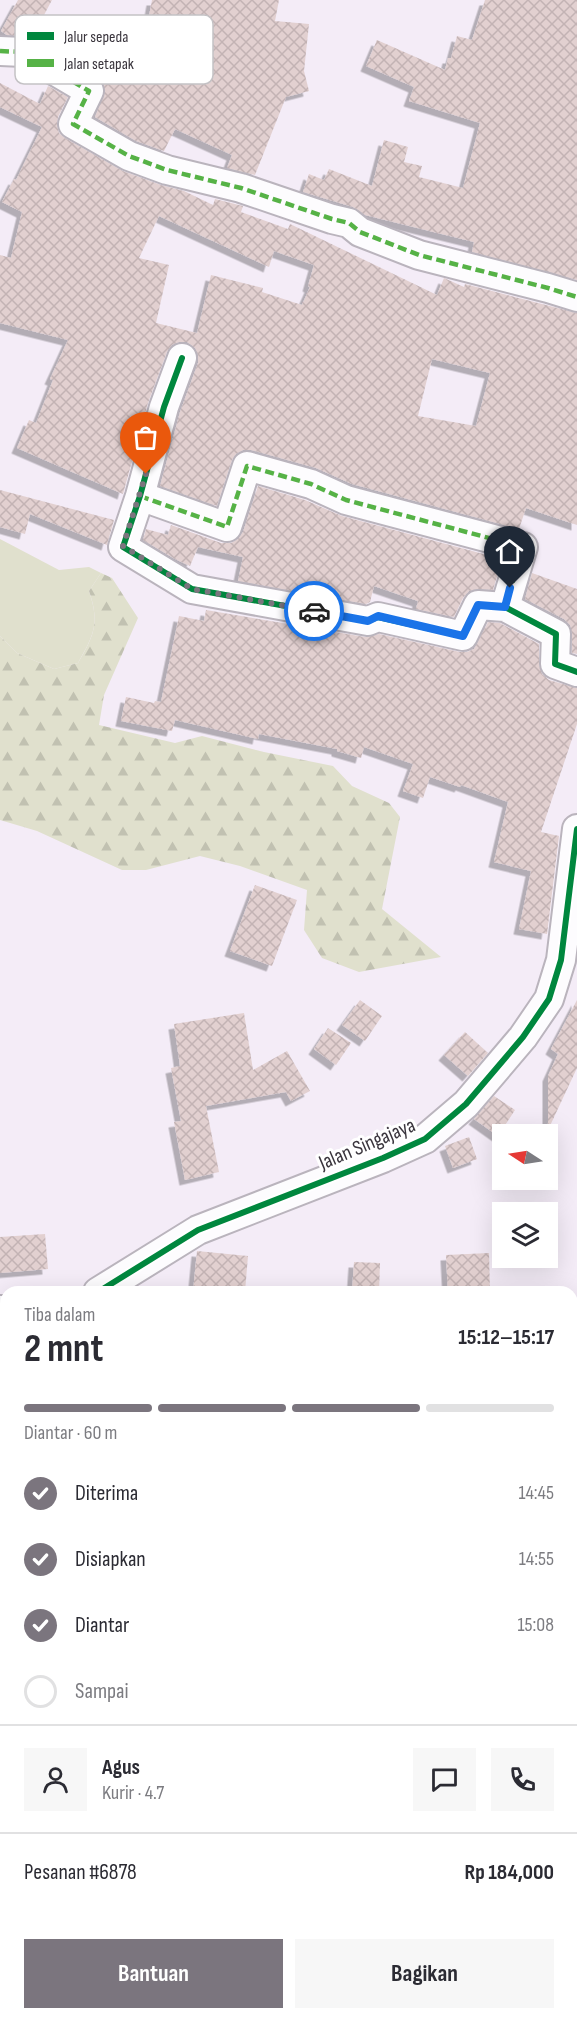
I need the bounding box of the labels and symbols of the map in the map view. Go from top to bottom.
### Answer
legend [15,15,213,84]
text: Jalur sepeda [63,28,128,47]
text: Jalan setapak [63,55,134,74]
pin [120,412,171,474]
pin [484,526,535,588]
courier [284,581,344,641]
street label: Jalan Singajaya [314,1112,419,1176]
north arrow [492,1124,558,1190]

